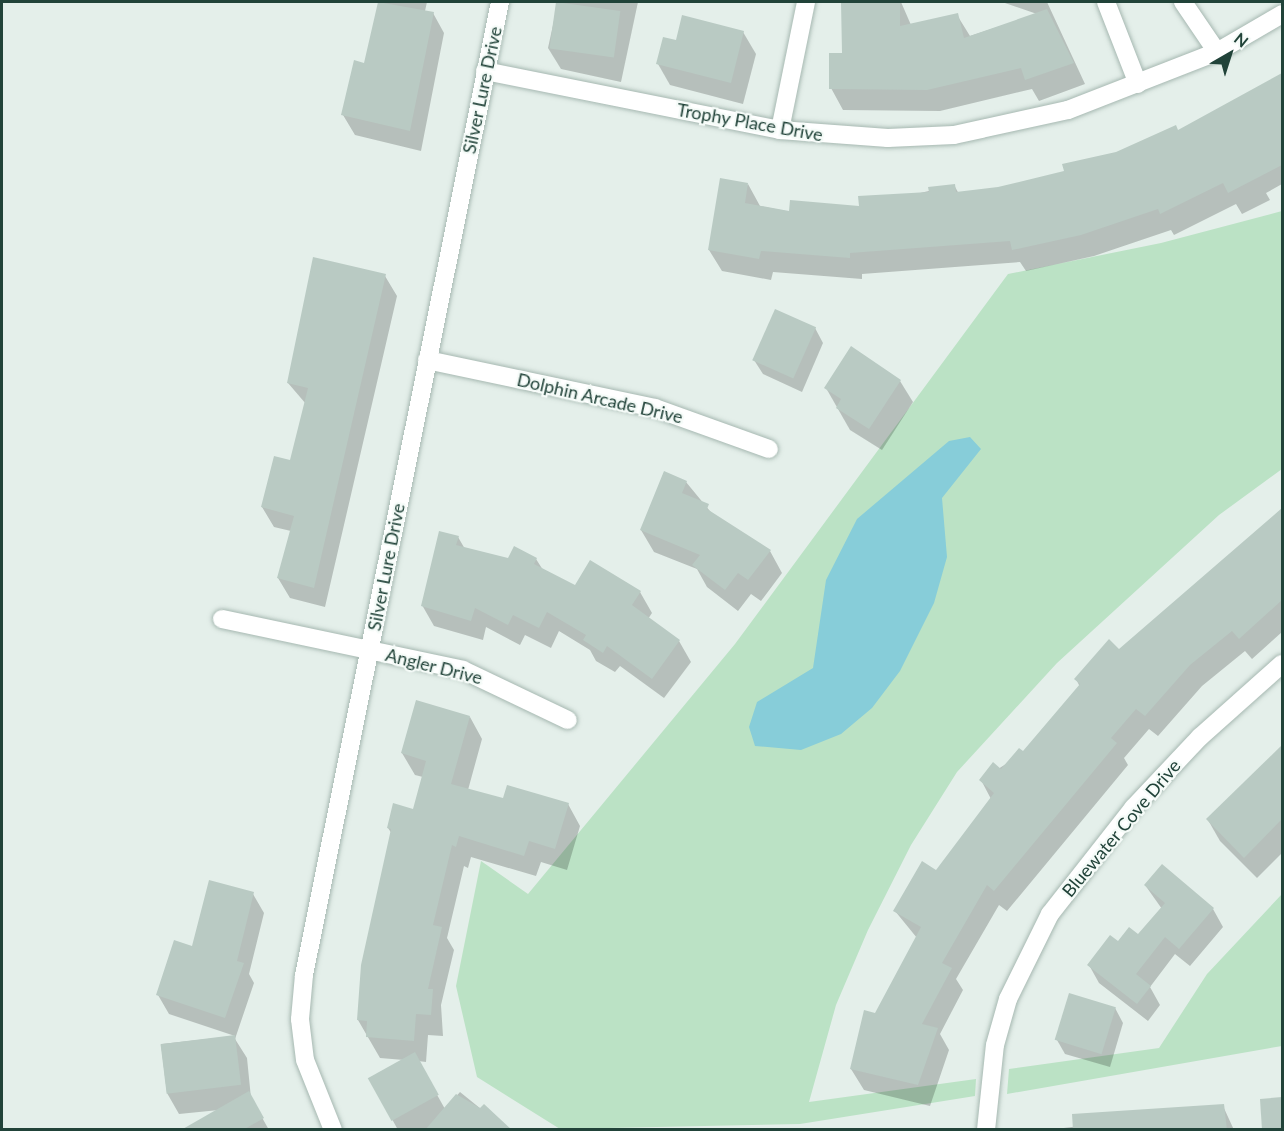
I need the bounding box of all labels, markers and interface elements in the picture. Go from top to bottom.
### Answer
street label: Silver Lure Drive [458,24,506,156]
north arrow [1200,24,1260,84]
text: N [1231,28,1252,51]
street label: Trophy Place Drive [675,98,825,146]
street label: Dolphin Arcade Drive [515,368,685,428]
street label: Silver Lure Drive [363,501,409,633]
street label: Angler Drive [383,643,485,689]
street label: Bluewater Cove Drive [1057,755,1185,901]

